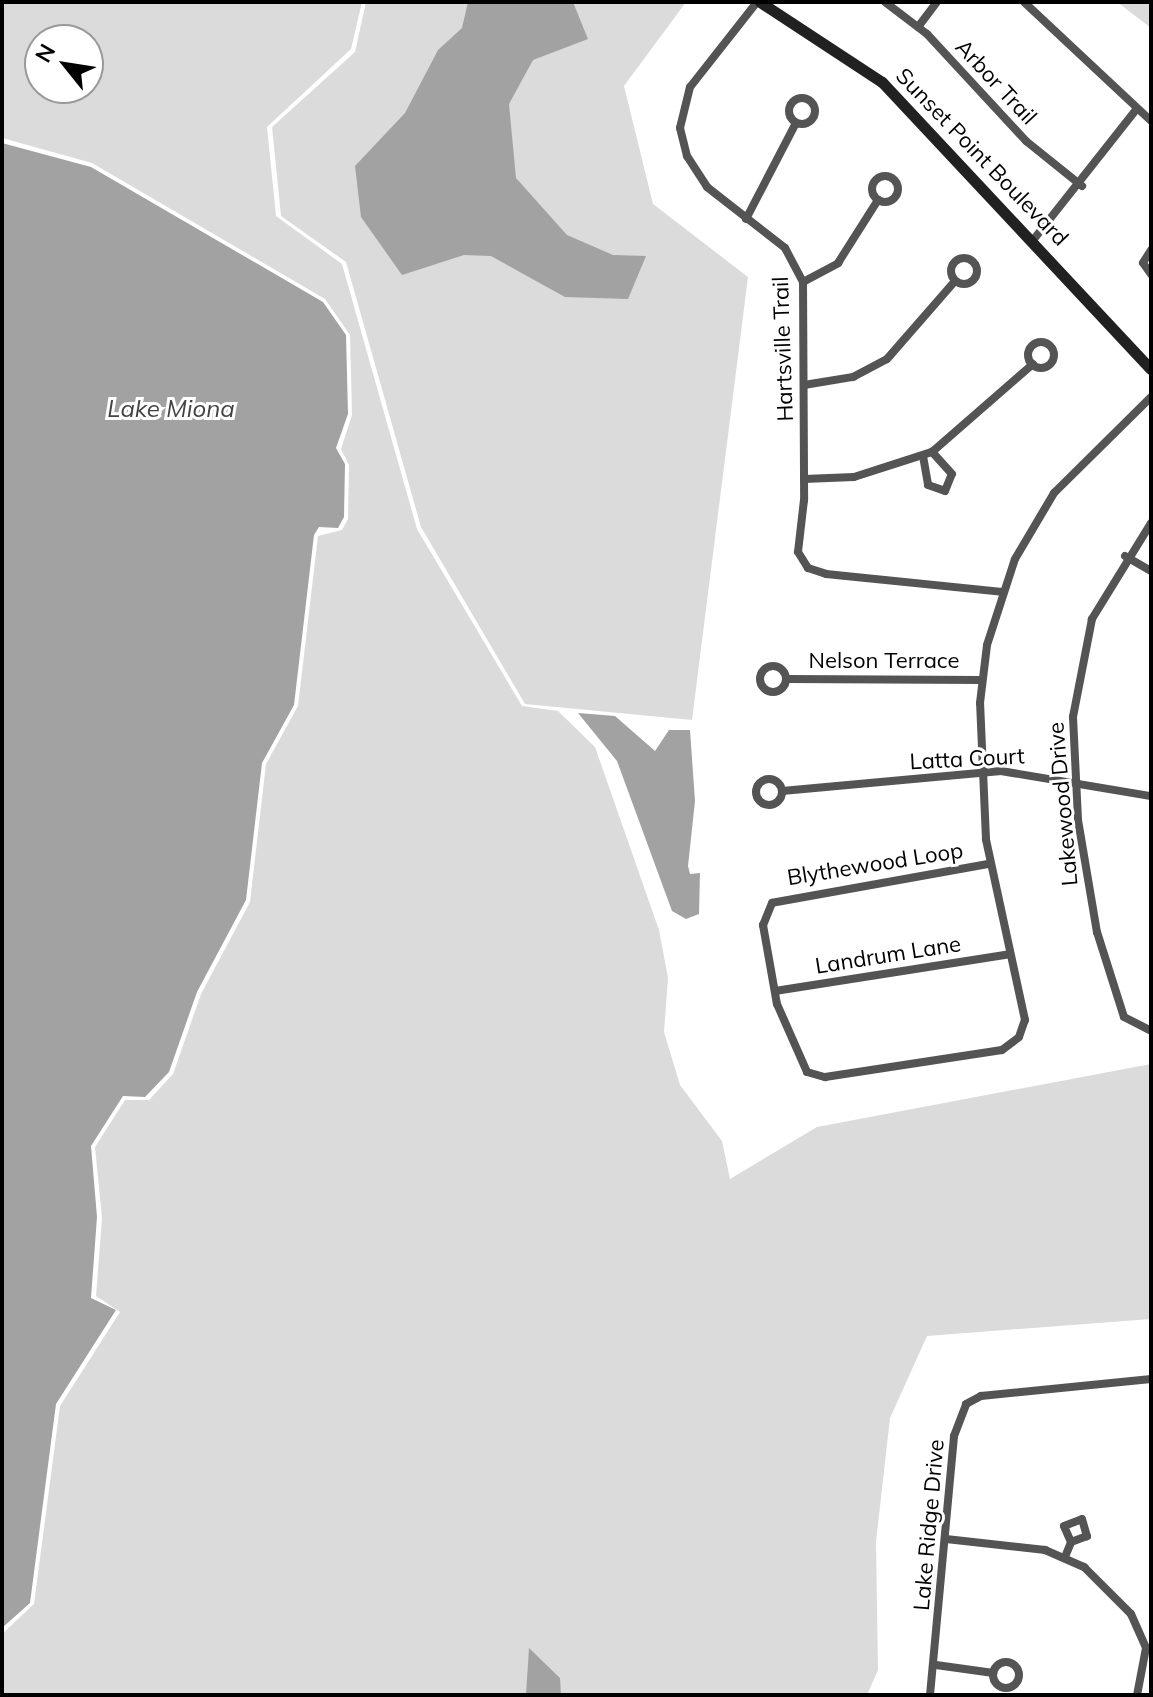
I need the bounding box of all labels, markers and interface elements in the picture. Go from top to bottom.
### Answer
north arrow [24,24,104,104]
street label: Arbor Trail [950,34,1042,130]
text: N [29,39,61,67]
street label: Sunset Point Boulevard [890,63,1074,251]
street label: Hartsville Trail [767,276,799,422]
water label: Lake Miona [107,395,235,423]
street label: Nelson Terrace [808,648,960,674]
street label: Lakewood Drive [1043,721,1083,887]
street label: Latta Court [909,743,1025,775]
street label: Blythewood Loop [785,837,965,891]
street label: Landrum Lane [813,930,963,980]
street label: Lake Ridge Drive [908,1438,950,1612]

